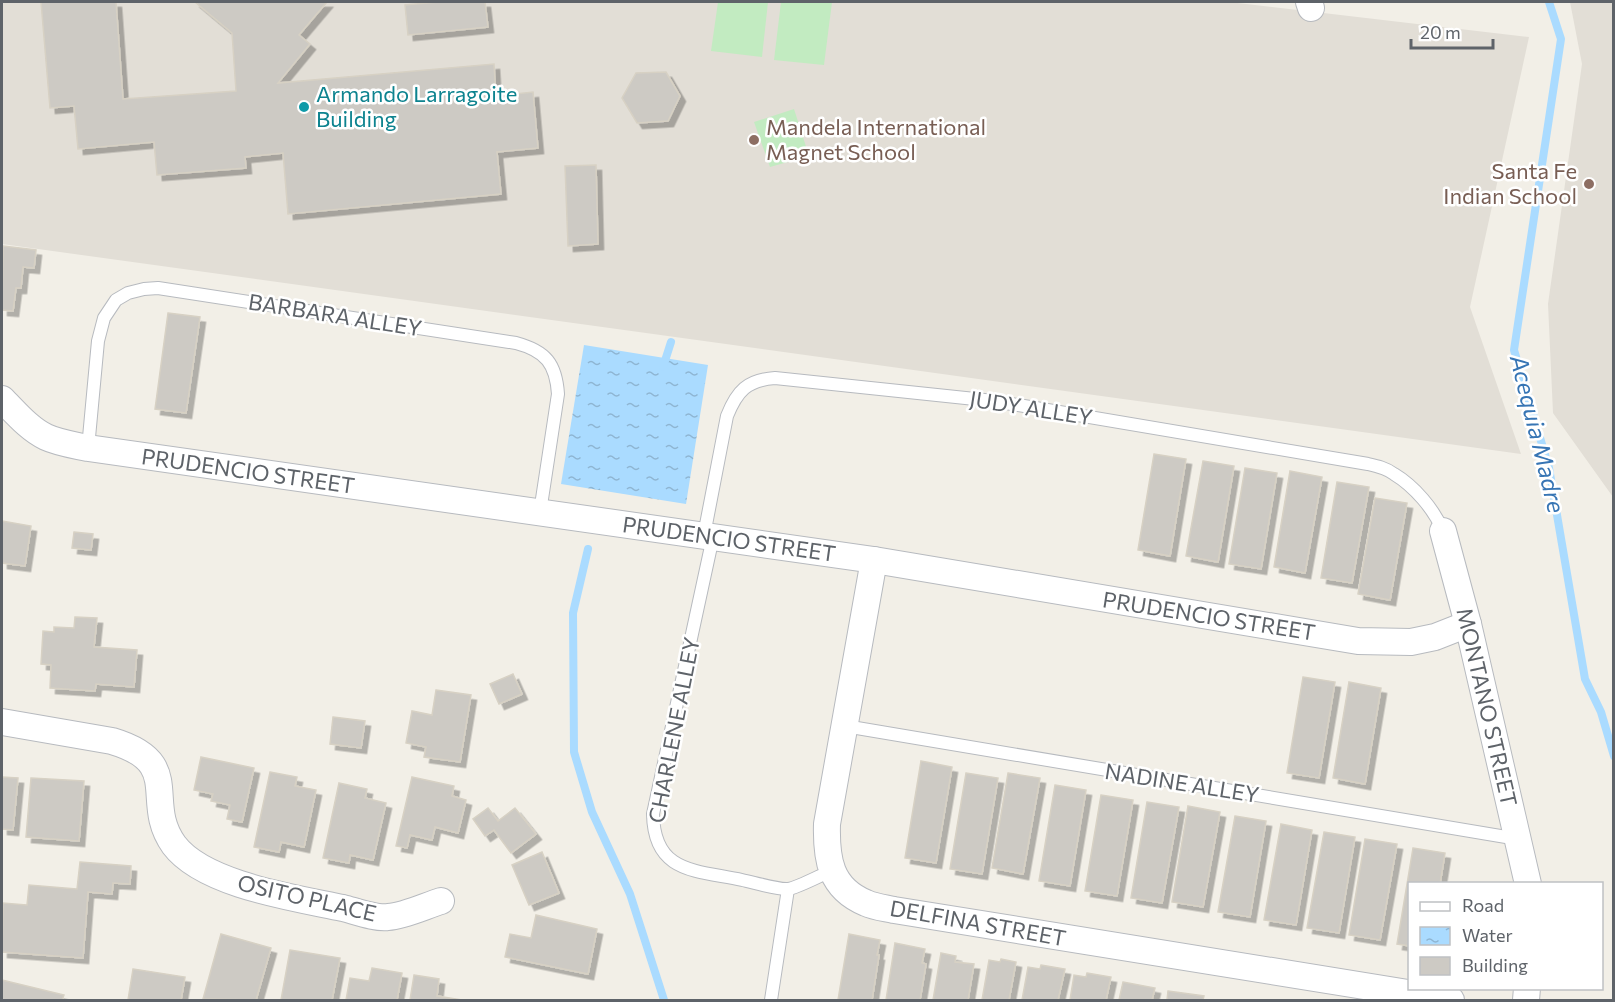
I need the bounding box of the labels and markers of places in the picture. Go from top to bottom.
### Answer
place label: Armando Larragoite Building [316,80,517,132]
marker: Armando Larragoite Building [297,100,311,114]
place label: Mandela International Magnet School [766,113,986,165]
marker: Mandela International Magnet School [747,133,761,147]
place label: Santa Fe Indian School [1443,157,1577,209]
marker: Santa Fe Indian School [1582,177,1596,191]

